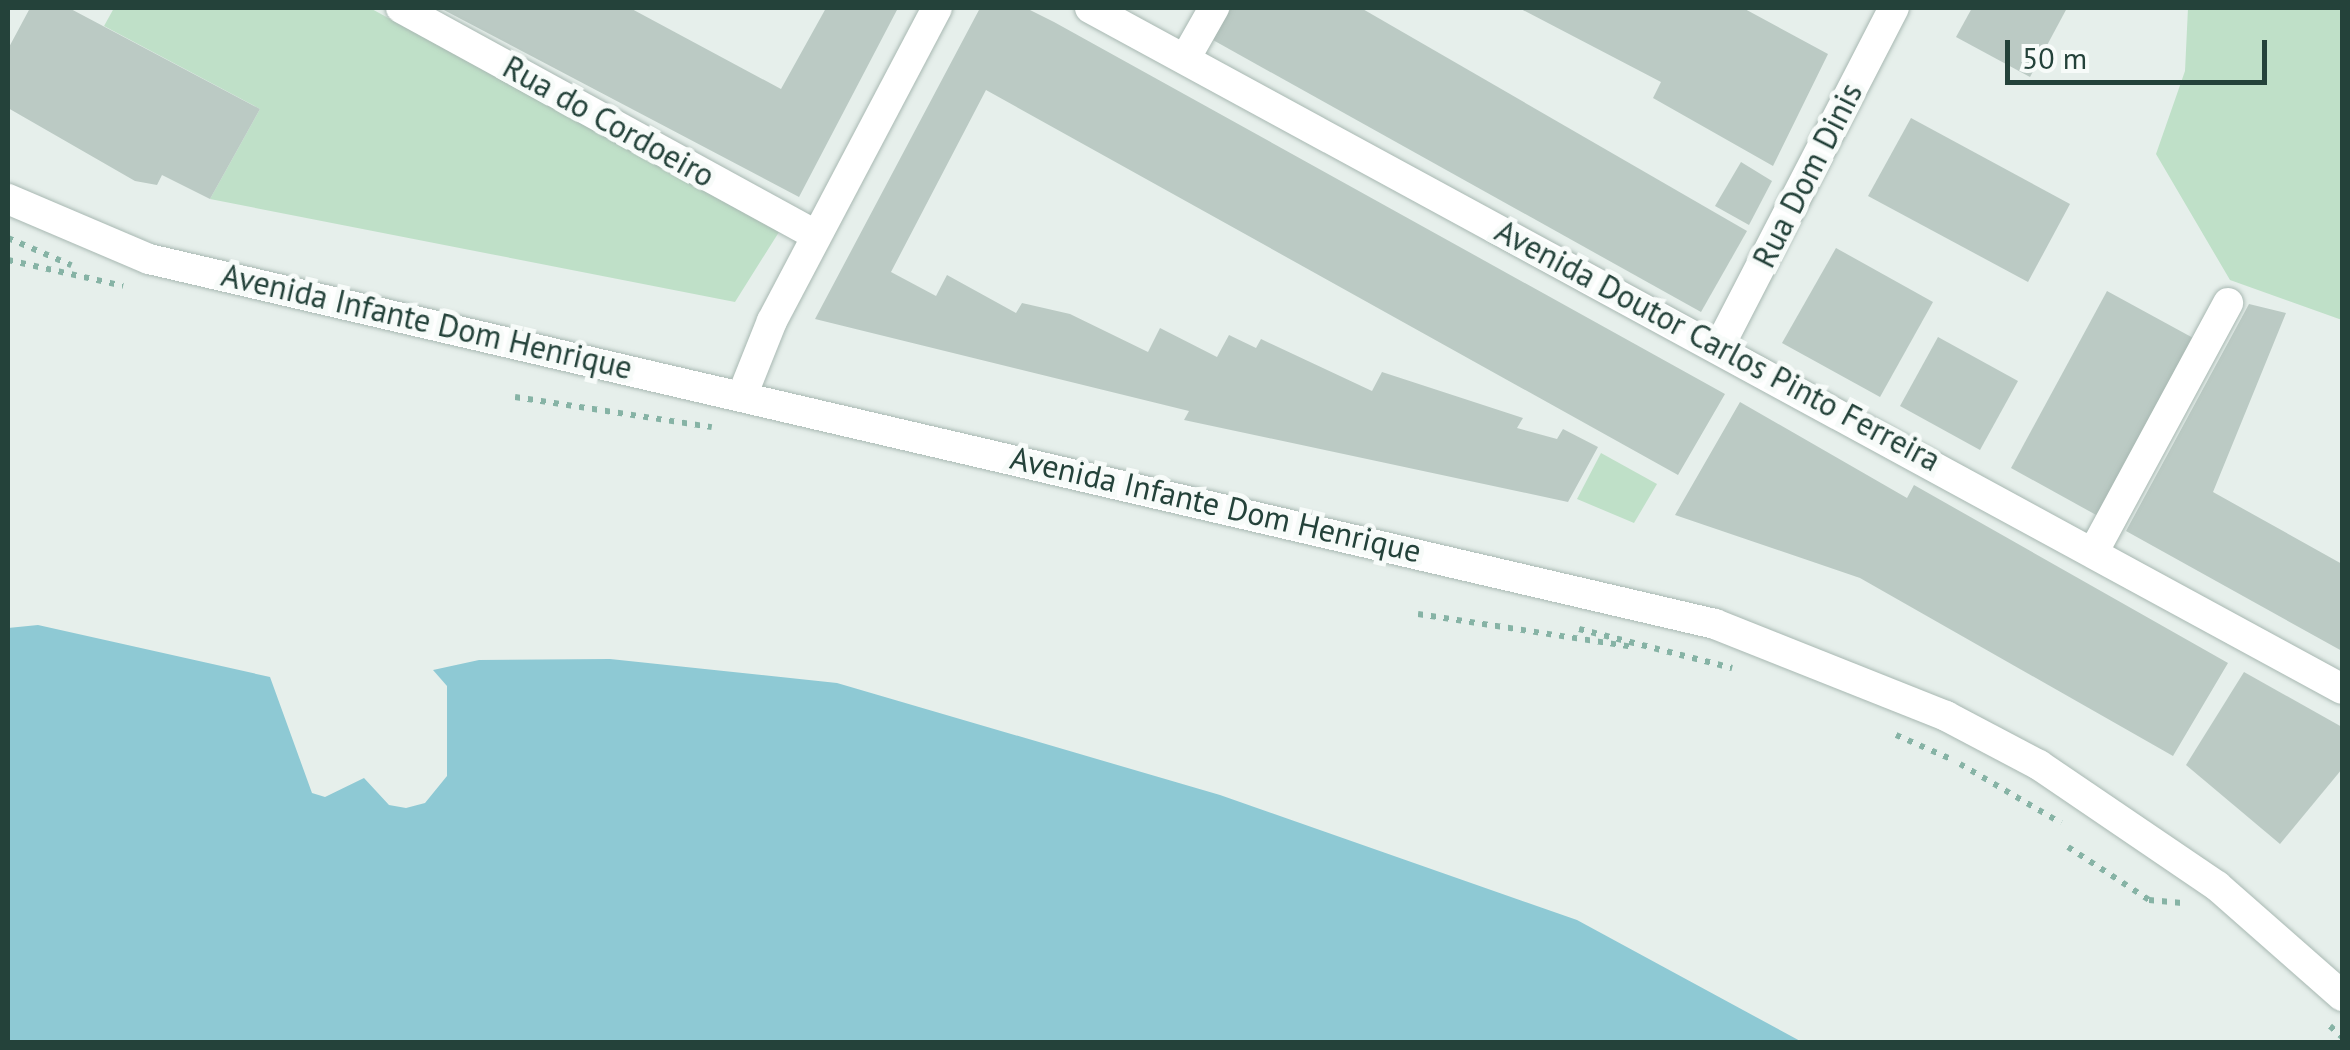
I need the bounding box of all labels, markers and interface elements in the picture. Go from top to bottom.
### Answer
scale bar [2010,20,2272,82]
text: 50 m [2022,38,2087,77]
street label: Rua do Cordoeiro [497,47,721,195]
street label: Rua Dom Dinis [1744,76,1870,274]
street label: Avenida Doutor Carlos Pinto Ferreira [1489,211,1947,479]
street label: Avenida Infante Dom Henrique [218,255,636,387]
street label: Avenida Infante Dom Henrique [1007,438,1425,570]

